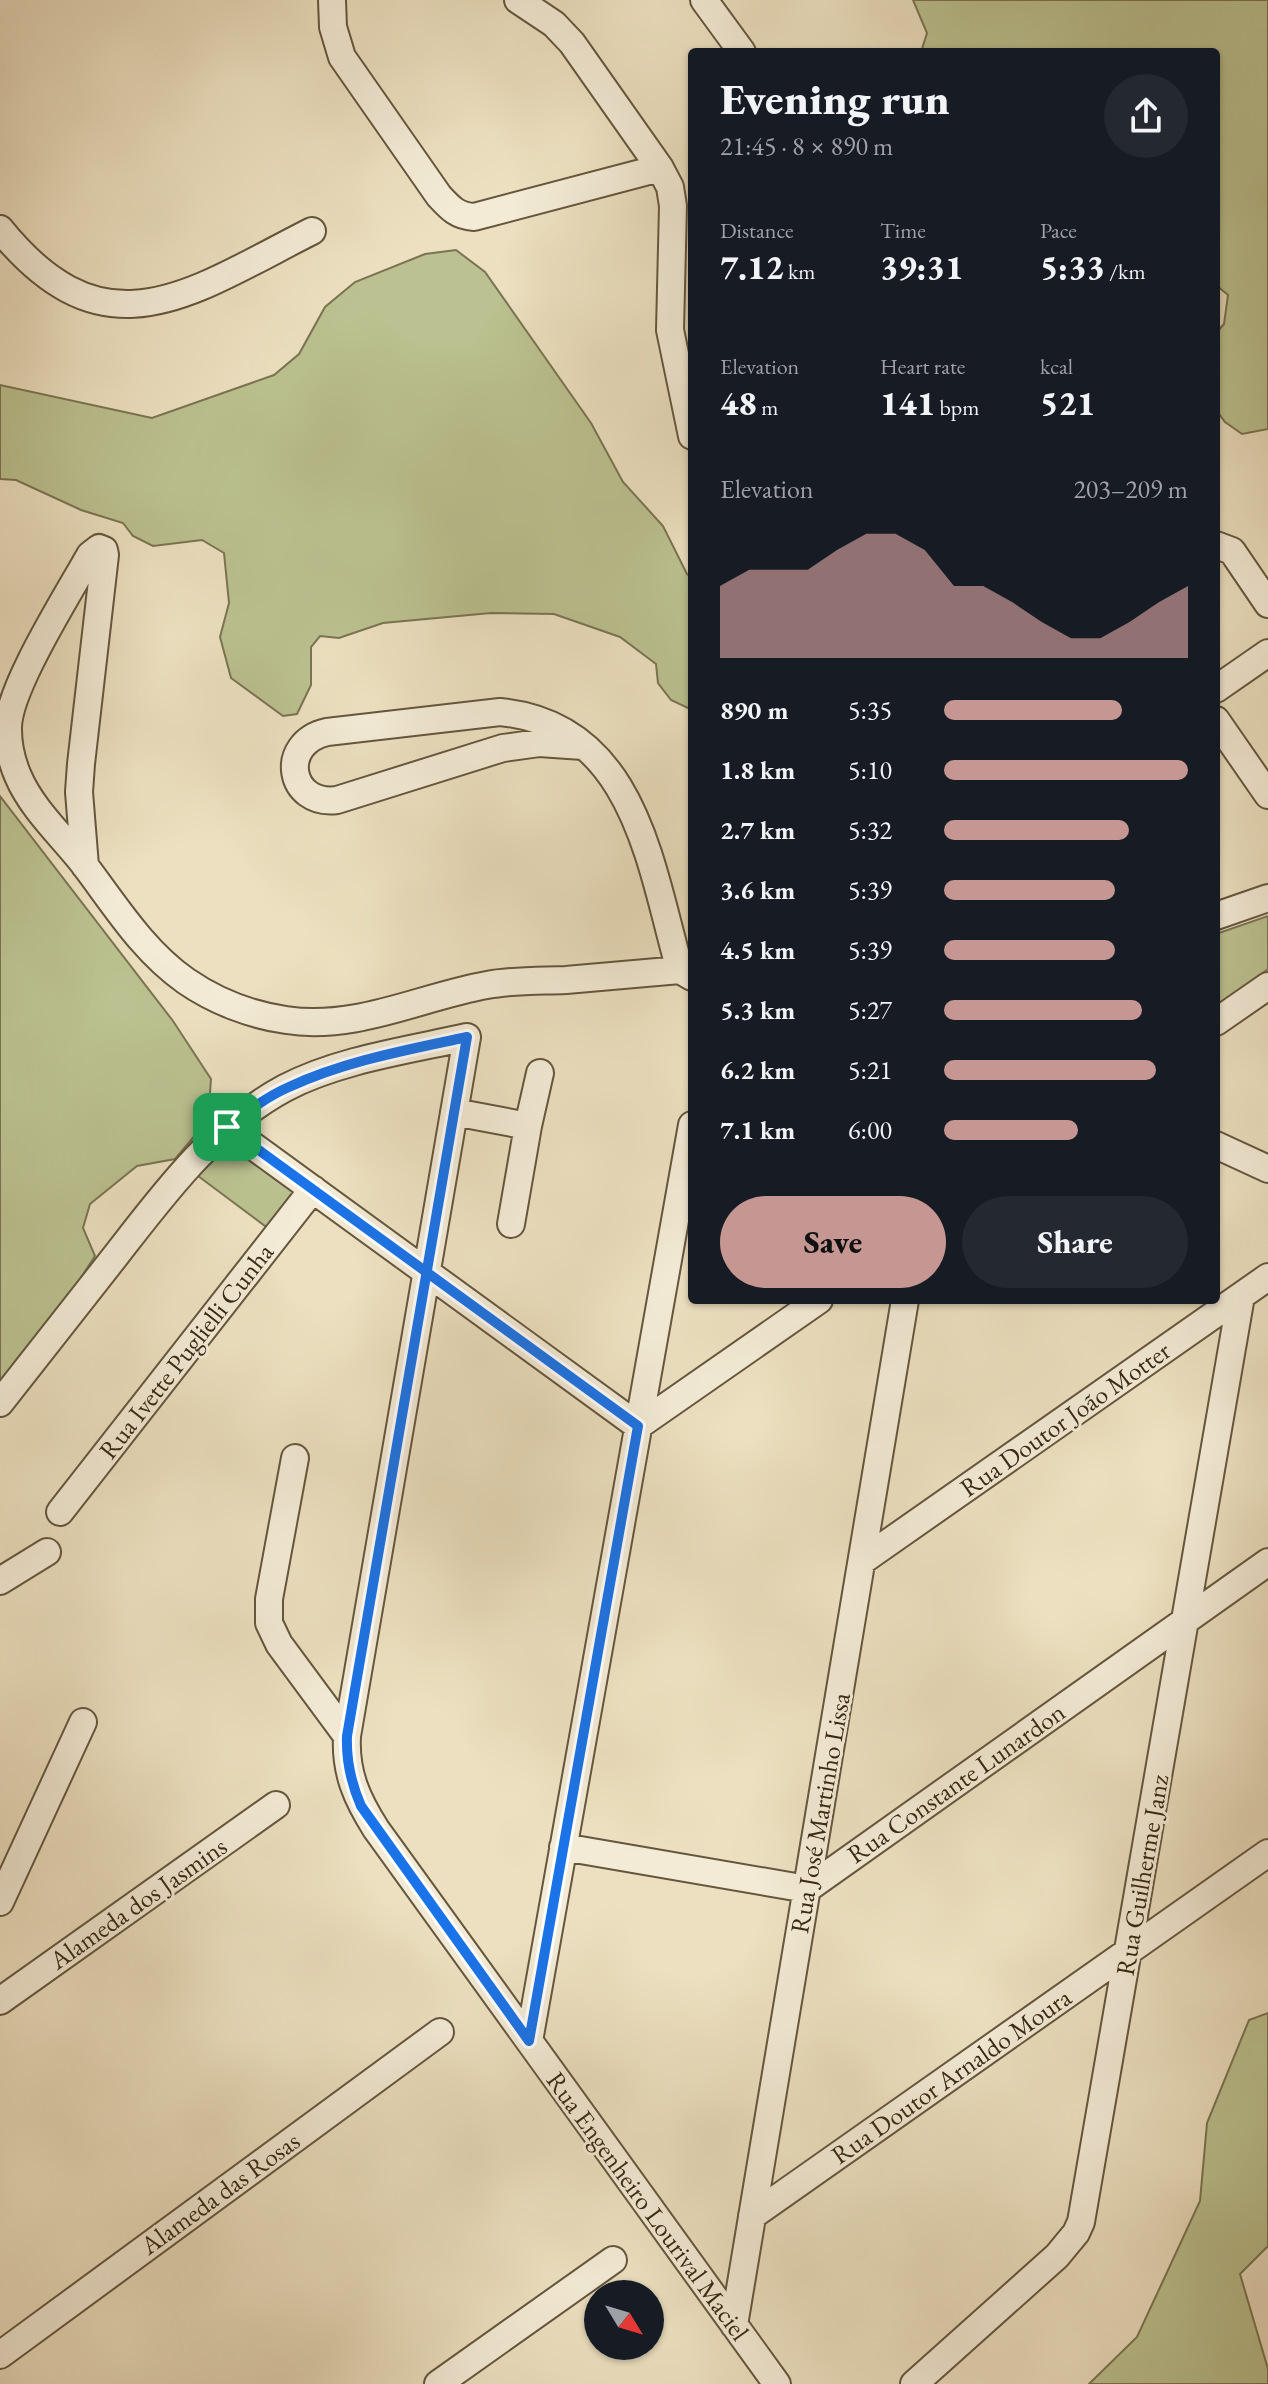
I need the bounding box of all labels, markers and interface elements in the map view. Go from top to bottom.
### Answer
text: Evening run [720,70,950,127]
button: share [1104,74,1188,158]
text: 21:45 · 8 × 890 m [720,129,893,163]
text: Distance [720,216,793,245]
text: Time [880,216,926,245]
text: Pace [1040,216,1077,245]
text: 7.12 [720,245,784,289]
text: 39:31 [880,245,963,289]
text: 5:33 [1040,245,1105,289]
text: km [784,257,815,286]
text: /km [1105,257,1146,286]
text: Elevation [720,352,799,381]
text: Heart rate [880,352,965,381]
text: kcal [1040,352,1073,381]
text: 48 [720,381,757,425]
text: 141 [880,381,935,425]
text: 521 [1040,381,1095,425]
text: m [757,393,778,422]
text: bpm [935,393,979,422]
text: Elevation [720,472,814,506]
text: 203–209 m [1073,472,1188,506]
text: 890 m [720,693,788,727]
text: 5:35 [848,693,892,727]
text: 1.8 km [720,753,795,787]
text: 5:10 [848,753,892,787]
text: 2.7 km [720,813,795,847]
text: 5:32 [848,813,892,847]
text: 3.6 km [720,873,795,907]
text: 5:39 [848,873,892,907]
text: 4.5 km [720,933,795,967]
text: 5:39 [848,933,892,967]
text: 5.3 km [720,993,795,1027]
text: 5:27 [848,993,892,1027]
text: 6.2 km [720,1053,795,1087]
text: 5:21 [848,1053,892,1087]
pin [193,1093,261,1161]
icon: arrive [205,1105,249,1149]
text: 7.1 km [720,1113,795,1147]
text: 6:00 [848,1113,892,1147]
button: Save [720,1196,946,1288]
button: Share [962,1196,1188,1288]
street label: Rua Ivette Puglielli Cunha [91,1236,281,1466]
street label: Rua Doutor João Motter [953,1333,1177,1504]
street label: Rua José Martinho Lissa [782,1689,858,1936]
street label: Rua Constante Lunardon [840,1695,1072,1871]
street label: Rua Guilherme Janz [1108,1772,1176,1978]
street label: Alameda dos Jasmins [42,1829,234,1978]
street label: Rua Doutor Arnaldo Moura [824,1980,1078,2172]
street label: Rua Engenheiro Lourival Maciel [539,2065,757,2347]
street label: Alameda das Rosas [133,2124,307,2263]
north arrow [584,2280,664,2360]
map controls [584,2280,664,2360]

